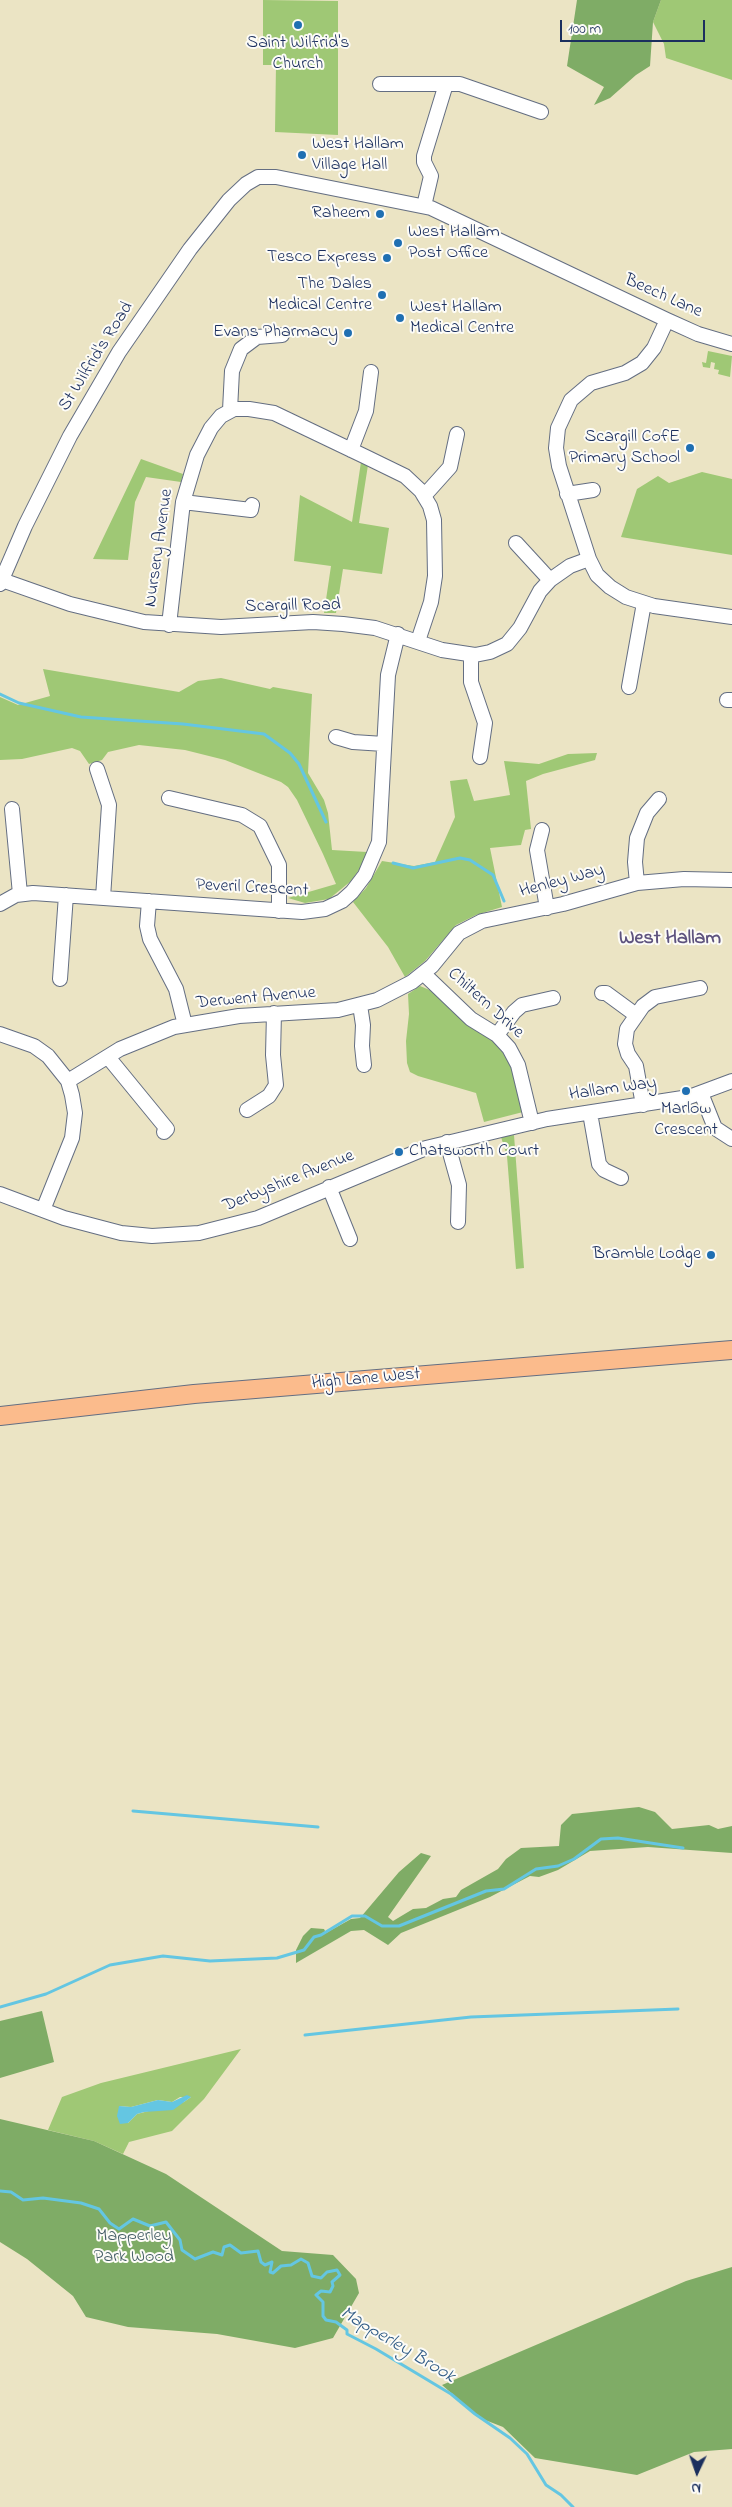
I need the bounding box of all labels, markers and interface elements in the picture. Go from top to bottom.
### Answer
scale bar [562,10,707,42]
text: 100 m [568,18,601,40]
marker: Saint Wilfrid's Church [292,19,304,31]
place label: Saint Wilfrid's Church [247,33,349,76]
place label: West Hallam Village Hall [312,134,404,176]
marker: West Hallam Village Hall [296,149,308,161]
place label: Raheem [312,203,370,225]
marker: Raheem [374,208,386,220]
place label: West Hallam Post Office [408,222,500,264]
marker: West Hallam Post Office [392,237,404,249]
place label: Tesco Express [267,247,377,269]
marker: Tesco Express [381,252,393,264]
street label: Beech Lane [621,270,705,324]
place label: The Dales Medical Centre [268,274,372,316]
marker: The Dales Medical Centre [376,289,388,301]
place label: West Hallam Medical Centre [410,297,514,340]
street label: St Wilfrid's Road [55,298,139,416]
marker: West Hallam Medical Centre [394,312,406,324]
place label: Evans Pharmacy [213,322,338,344]
marker: Evans Pharmacy [342,327,354,339]
place label: Scargill CofE Primary School [569,427,680,469]
marker: Scargill CofE Primary School [684,442,696,454]
street label: Nursery Avenue [141,488,179,608]
street label: Scargill Road [245,595,341,619]
street label: Henley Way [517,860,607,904]
street label: Peveril Crescent [195,875,309,903]
district label: West Hallam [619,928,721,952]
street label: Chiltern Drive [442,964,528,1044]
street label: Derwent Avenue [195,983,317,1015]
street label: Hallam Way [568,1073,658,1107]
marker: Marlow Crescent [680,1085,692,1097]
place label: Marlow Crescent [654,1099,718,1142]
place label: Chatsworth Court [409,1141,539,1163]
street label: Derbyshire Avenue [220,1146,358,1218]
marker: Chatsworth Court [393,1146,405,1158]
place label: Bramble Lodge [593,1244,701,1266]
marker: Bramble Lodge [705,1249,717,1261]
street label: High Lane West [311,1364,421,1396]
park label: Mapperley Park Wood [94,2226,174,2268]
water label: Mapperley Brook [335,2303,459,2389]
north arrow [672,2447,722,2497]
text: N [691,2477,701,2498]

